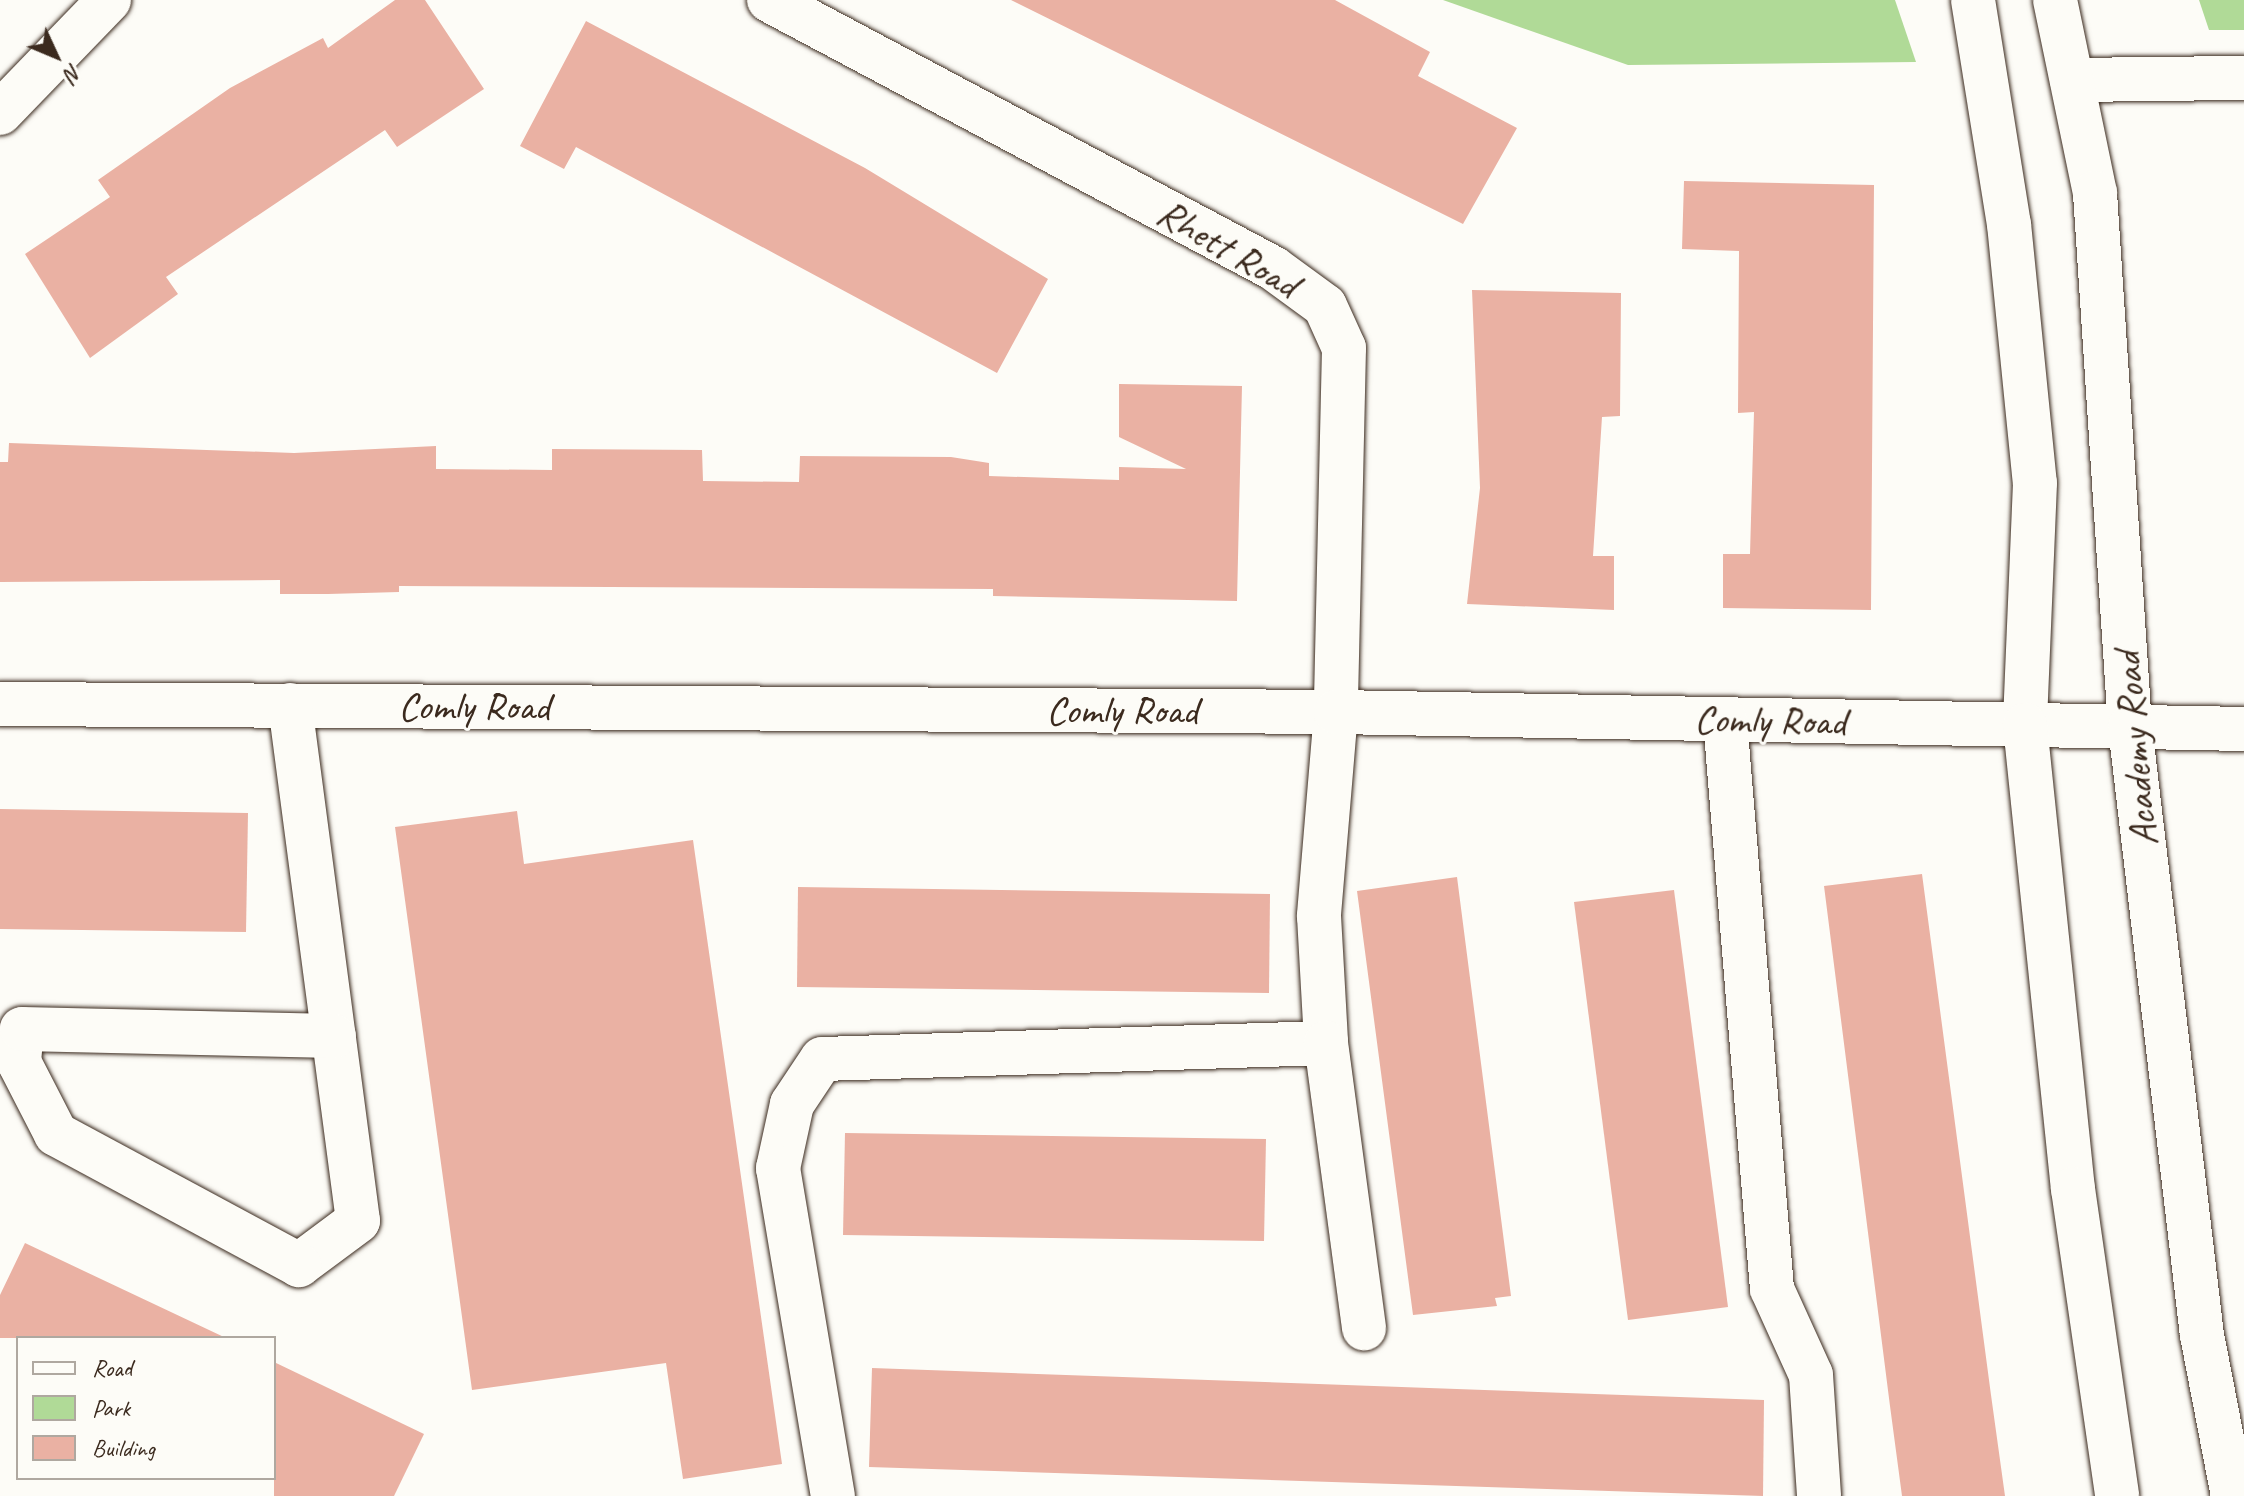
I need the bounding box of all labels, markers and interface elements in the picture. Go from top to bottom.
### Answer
north arrow [16,16,96,96]
text: N [58,58,88,87]
street label: Rhett Road [1148,188,1308,308]
street label: Academy Road [2103,651,2167,847]
street label: Comly Road [398,682,550,730]
street label: Comly Road [1046,686,1198,734]
street label: Comly Road [1693,695,1847,745]
legend [16,1336,276,1480]
text: Road [92,1353,132,1383]
text: Park [92,1393,130,1423]
text: Building [92,1433,155,1463]

